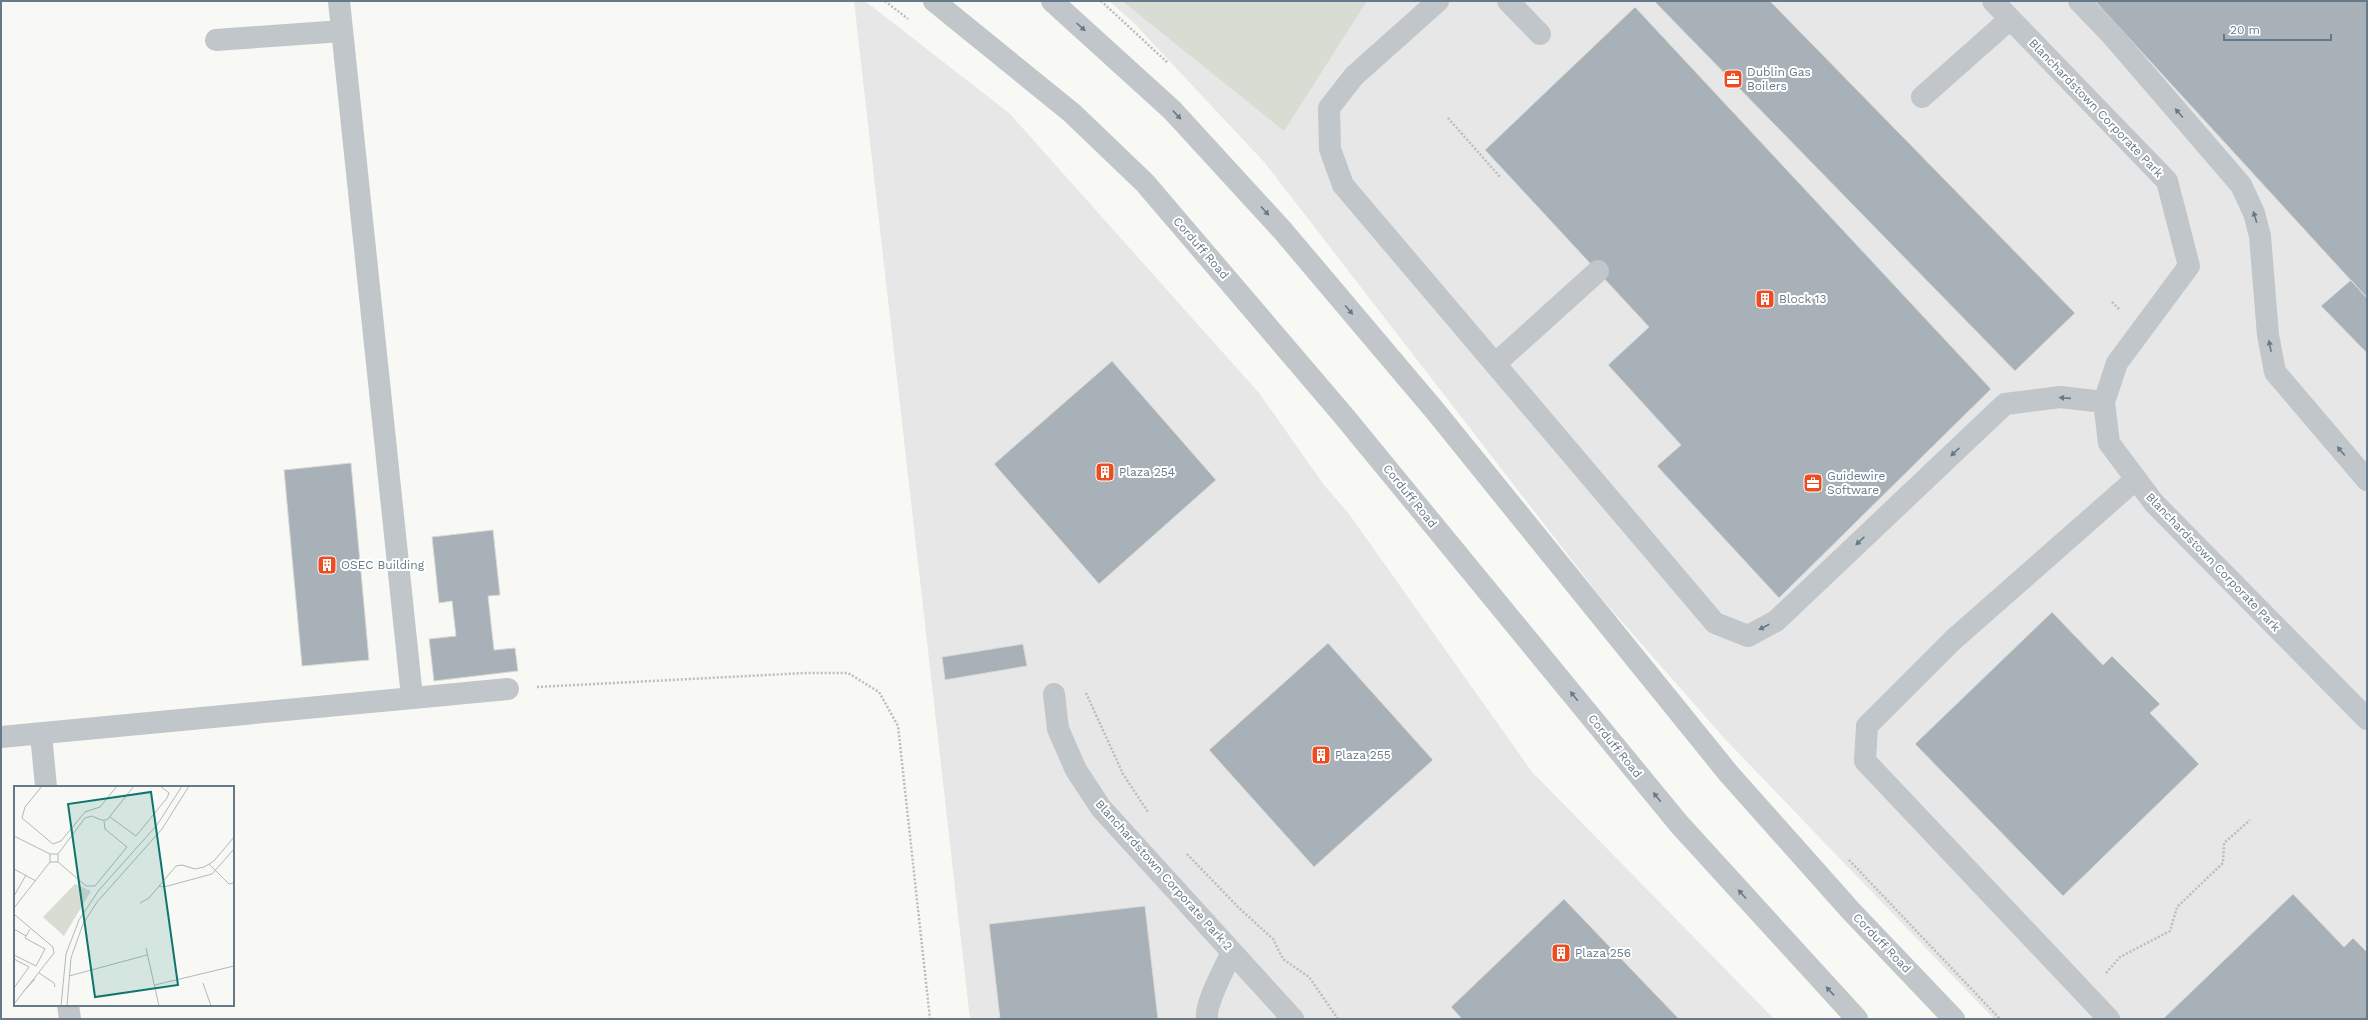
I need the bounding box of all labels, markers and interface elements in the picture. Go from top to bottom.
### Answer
scale bar [2224,16,2331,42]
one-way arrow [1076,23,1086,32]
text: 20 m [2230,23,2260,37]
street label: Blanchardstown Corporate Park [2026,36,2166,180]
place label: Dublin Gas Boilers [1747,65,1811,93]
office icon: Dublin Gas Boilers [1722,68,1744,90]
one-way arrow [2174,108,2183,118]
one-way arrow [1172,110,1182,120]
one-way arrow [1260,206,1269,216]
one-way arrow [2252,210,2258,222]
street label: Corduff Road [1170,214,1232,282]
building icon: Block 13 [1754,288,1776,310]
place label: Block 13 [1779,292,1827,306]
one-way arrow [1345,304,1354,315]
one-way arrow [2267,339,2273,352]
one-way arrow [2059,394,2071,401]
one-way arrow [2336,446,2345,457]
one-way arrow [1950,447,1960,456]
building icon: Plaza 254 [1094,461,1116,483]
street label: Corduff Road [1380,462,1440,530]
place label: Plaza 254 [1119,465,1175,479]
place label: Guidewire Software [1827,469,1886,497]
office icon: Guidewire Software [1802,472,1824,494]
street label: Blanchardstown Corporate Park [2143,490,2283,634]
one-way arrow [1856,536,1865,545]
building icon: OSEC Building [316,554,338,576]
place label: OSEC Building [341,558,425,572]
one-way arrow [1758,624,1770,631]
one-way arrow [1570,691,1579,702]
street label: Corduff Road [1585,712,1645,780]
building icon: Plaza 255 [1310,744,1332,766]
place label: Plaza 255 [1335,748,1391,762]
inset map [14,786,234,1006]
one-way arrow [1652,791,1661,802]
street label: Blanchardstown Corporate Park 2 [1093,797,1235,953]
one-way arrow [1738,889,1747,900]
street label: Corduff Road [1850,910,1914,976]
building icon: Plaza 256 [1550,942,1572,964]
place label: Plaza 256 [1575,946,1631,960]
one-way arrow [1826,986,1835,995]

